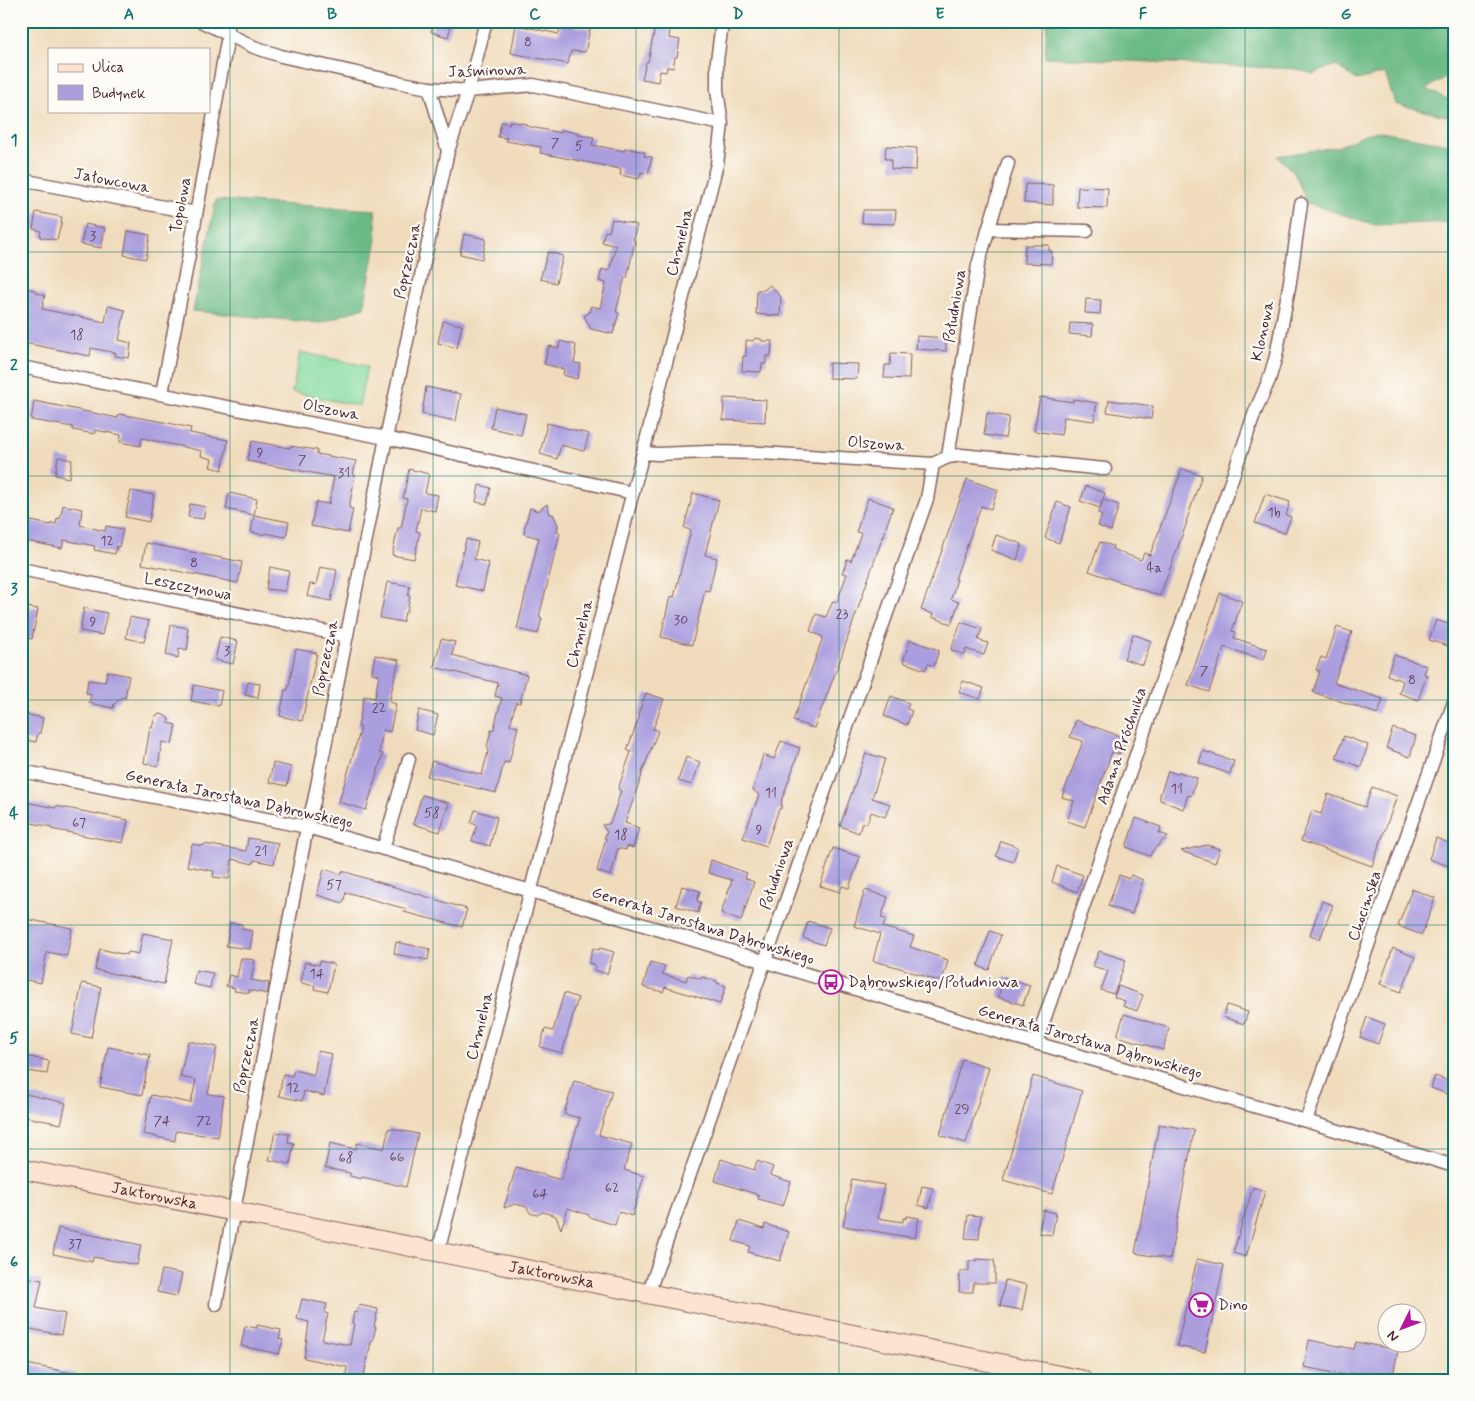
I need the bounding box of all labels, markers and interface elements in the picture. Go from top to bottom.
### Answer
text: A [124,4,134,25]
text: B [327,4,337,25]
text: C [529,4,541,25]
text: D [732,4,744,25]
text: E [935,4,945,25]
text: F [1139,4,1148,25]
text: G [1341,4,1352,25]
house number: 8 [524,33,532,51]
legend [48,48,210,112]
text: Ulica [92,58,125,78]
street label: Jaśminowa [448,59,527,83]
text: Budynek [92,84,146,104]
text: 1 [10,130,18,151]
house number: 7 [551,134,560,152]
house number: 5 [575,137,583,155]
street label: Jałowcowa [72,163,152,199]
street label: Topolowa [166,175,196,235]
street label: Chmielna [661,205,699,279]
street label: Poprzeczna [390,221,426,301]
house number: 3 [90,227,96,245]
street label: Południowa [939,268,971,344]
street label: Klonowa [1246,298,1280,363]
house number: 18 [70,326,84,344]
text: 2 [10,355,18,376]
street label: Olszowa [301,394,361,426]
street label: Olszowa [847,432,906,456]
house number: 9 [257,444,264,462]
house number: 7 [298,451,307,469]
house number: 31 [338,464,350,482]
house number: 1b [1267,504,1281,522]
house number: 12 [100,532,114,550]
house number: 8 [190,554,198,572]
house number: 4a [1146,559,1162,577]
street label: Leszczynowa [142,568,234,606]
text: 3 [10,579,18,600]
street label: Chmielna [561,597,599,671]
house number: 23 [836,605,848,623]
house number: 30 [674,611,688,629]
house number: 9 [90,613,97,631]
street label: Poprzeczna [308,618,344,698]
house number: 3 [224,642,230,660]
house number: 7 [1200,662,1209,680]
house number: 8 [1408,671,1416,689]
street label: Adama Próchnika [1092,684,1152,808]
house number: 22 [372,699,386,717]
street label: Generała Jarosława Dąbrowskiego [123,765,355,833]
house number: 11 [1171,780,1183,798]
house number: 11 [765,784,777,802]
text: 4 [9,803,19,824]
house number: 58 [424,804,440,822]
house number: 67 [72,814,86,832]
house number: 9 [756,821,763,839]
house number: 18 [614,826,628,844]
street label: Południowa [755,835,799,913]
house number: 21 [255,842,267,860]
street label: Chocimska [1343,868,1387,944]
house number: 57 [326,876,342,894]
street label: Generała Jarosława Dąbrowskiego [589,882,817,970]
house number: 14 [310,965,325,983]
bus stop icon: Dąbrowskiego/Południowa [818,969,844,995]
place label: Dąbrowskiego/Południowa [848,972,1019,993]
street label: Chmielna [461,989,499,1063]
street label: Generała Jarosława Dąbrowskiego [976,1000,1204,1084]
street label: Poprzeczna [229,1015,265,1095]
text: 5 [9,1028,19,1049]
house number: 12 [286,1079,300,1097]
house number: 29 [954,1100,970,1118]
house number: 74 [154,1112,171,1130]
house number: 72 [196,1112,212,1130]
house number: 66 [390,1148,405,1166]
house number: 68 [339,1149,353,1167]
street label: Jaktorowska [110,1177,199,1214]
house number: 62 [605,1179,619,1197]
house number: 64 [532,1185,548,1203]
house number: 37 [68,1235,82,1253]
text: 6 [10,1252,18,1273]
street label: Jaktorowska [507,1256,596,1293]
supermarket icon: Dino [1188,1292,1214,1318]
place label: Dino [1218,1295,1248,1316]
north arrow [1378,1304,1428,1354]
text: N [1383,1327,1403,1346]

